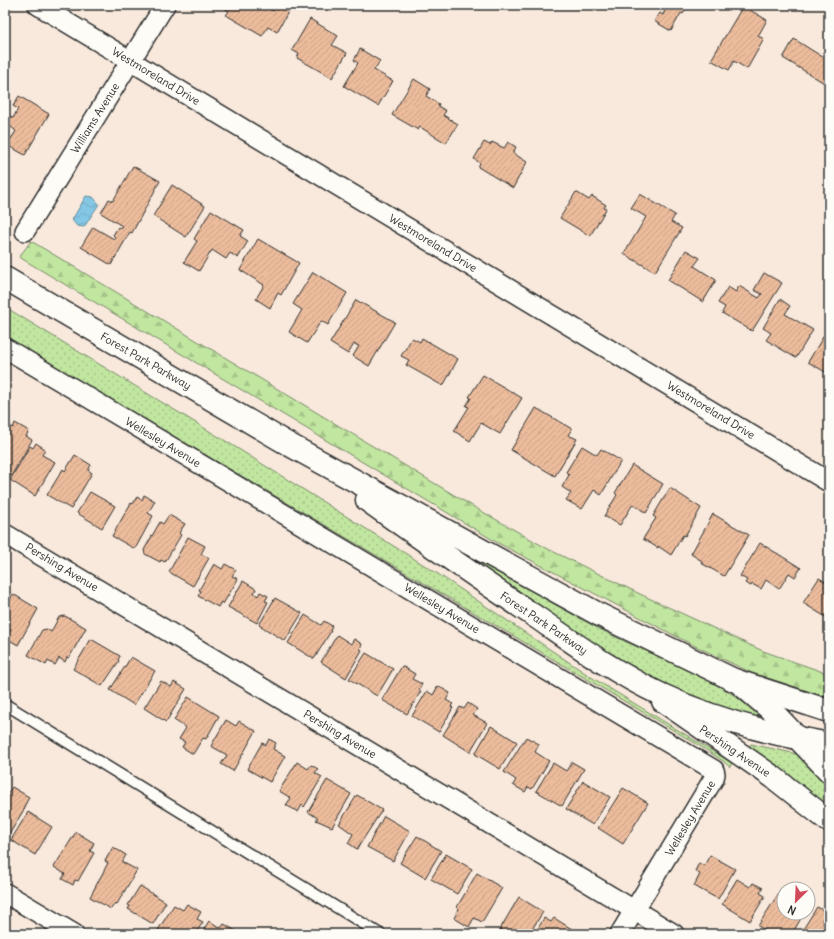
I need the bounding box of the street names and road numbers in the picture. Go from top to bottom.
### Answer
street label: Westmoreland Drive [109,44,203,108]
street label: Williams Avenue [68,80,122,156]
street label: Westmoreland Drive [386,211,480,275]
street label: Forest Park Parkway [98,329,194,393]
street label: Westmoreland Drive [664,378,758,442]
street label: Wellesley Avenue [123,414,203,470]
street label: Pershing Avenue [23,540,101,594]
street label: Wellesley Avenue [402,580,482,636]
street label: Forest Park Parkway [498,589,590,657]
street label: Pershing Avenue [301,707,379,761]
street label: Pershing Avenue [697,722,773,780]
street label: Wellesley Avenue [662,778,718,858]

